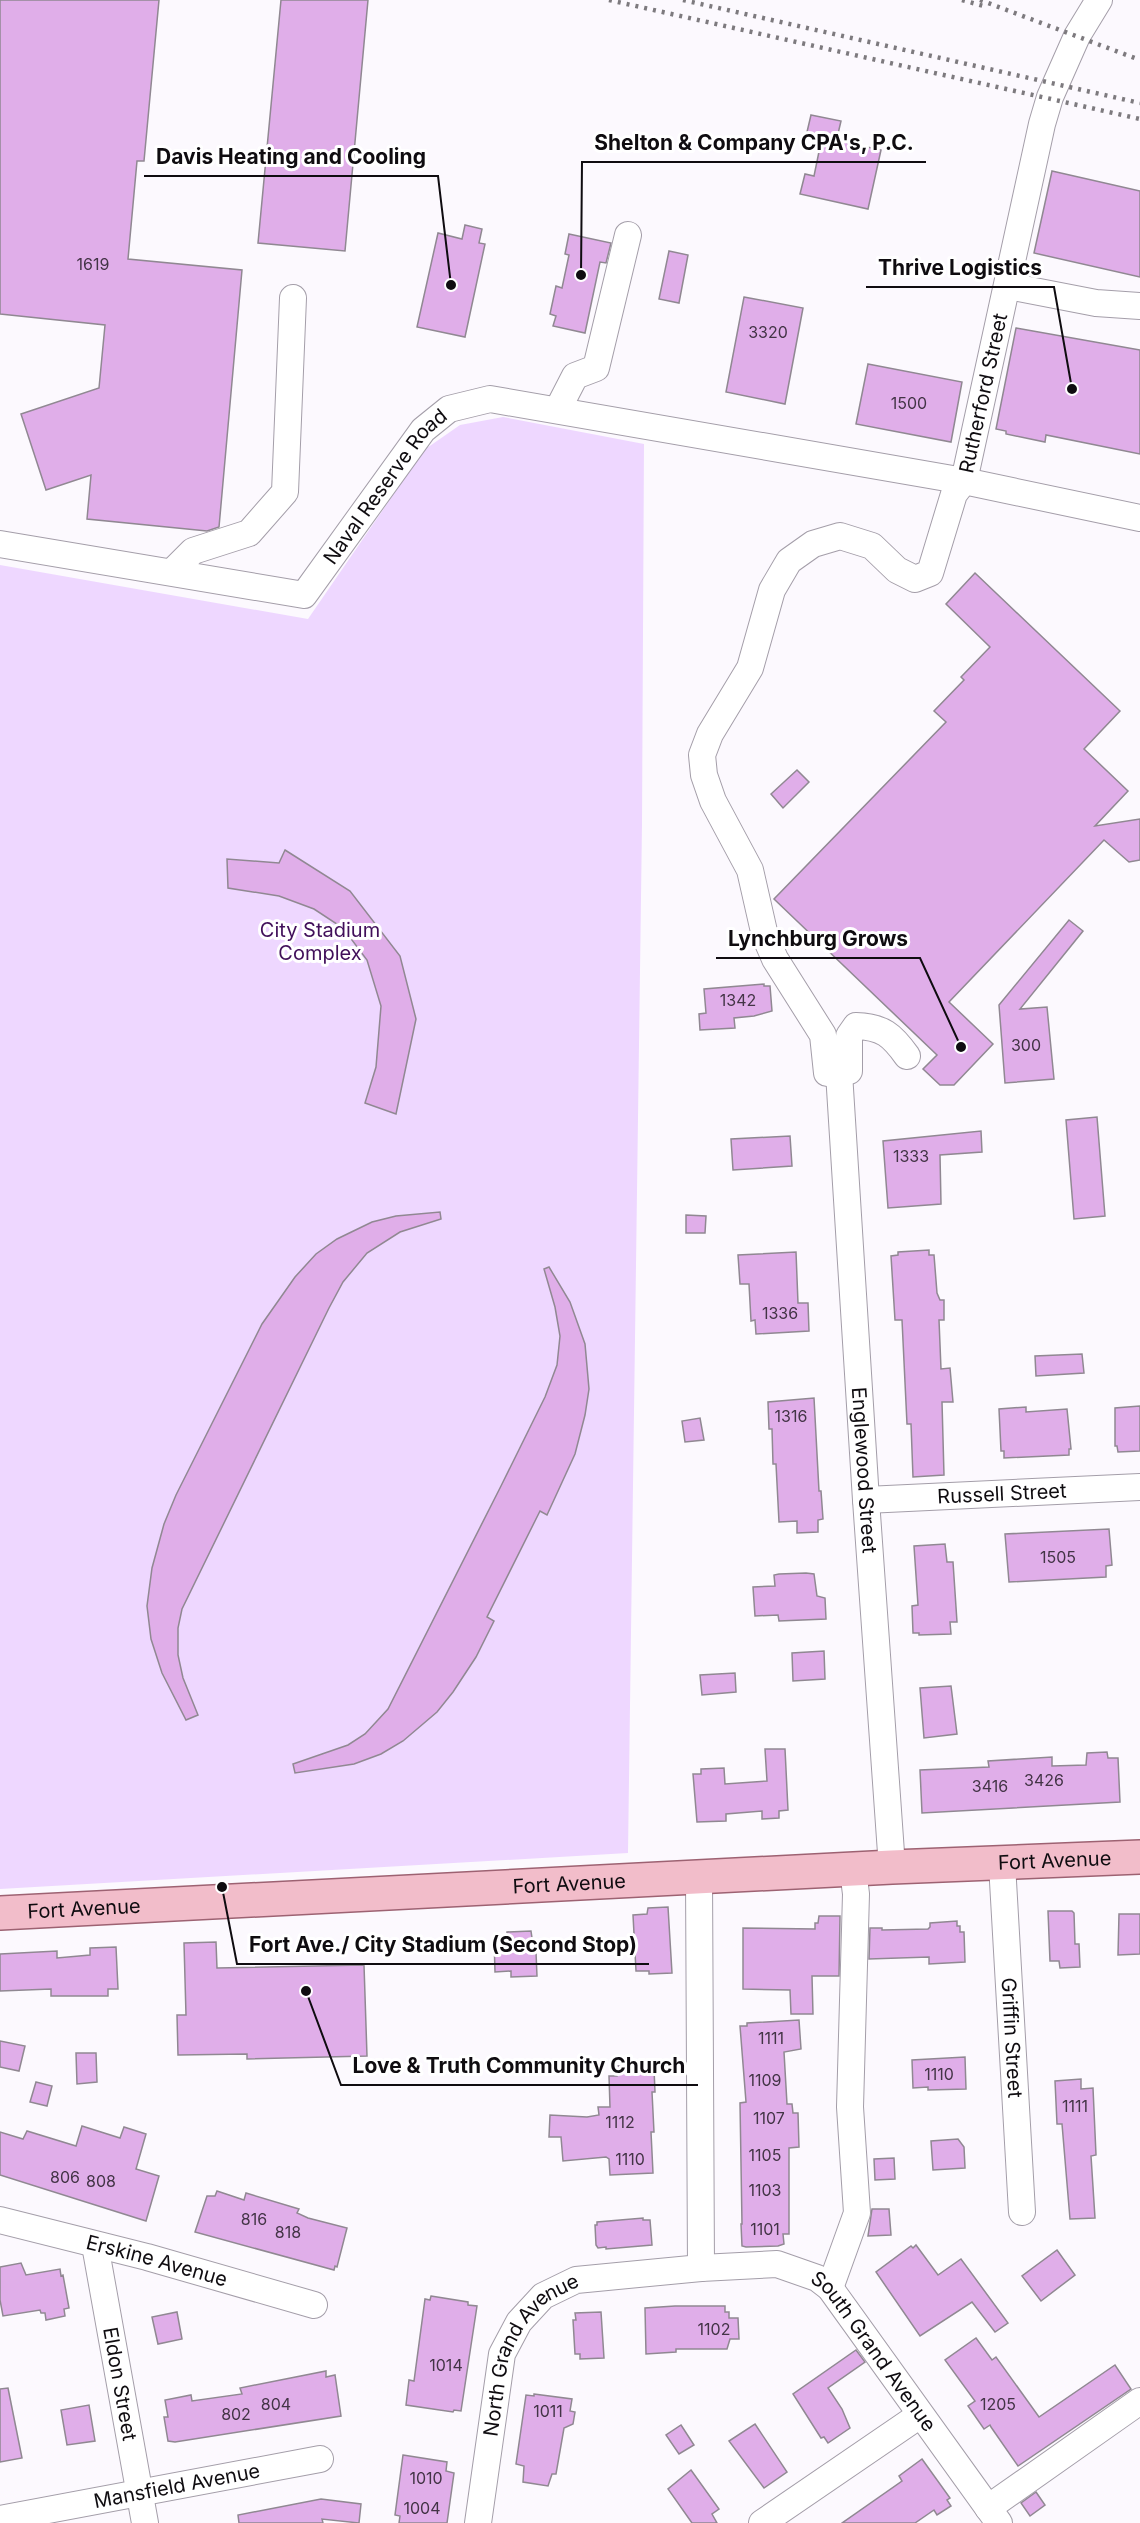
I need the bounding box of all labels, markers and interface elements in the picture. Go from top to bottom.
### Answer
callout: Shelton & Company CPA's, P.C. [582,123,926,162]
text: Shelton & Company CPA's, P.C. [594,130,914,155]
callout: Davis Heating and Cooling [144,137,438,176]
text: Davis Heating and Cooling [156,144,426,169]
callout: Thrive Logistics [866,248,1054,287]
house number: 1619 [77,254,109,274]
text: Thrive Logistics [878,255,1042,280]
street label: Rutherford Street [954,311,1012,475]
house number: 3320 [748,322,788,342]
house number: 1500 [891,393,927,413]
street label: Naval Reserve Road [318,404,452,569]
park label: City Stadium Complex [260,918,380,965]
callout: Lynchburg Grows [716,919,920,958]
text: Lynchburg Grows [728,926,908,951]
house number: 1342 [720,990,756,1010]
house number: 300 [1011,1035,1041,1055]
house number: 1333 [893,1146,929,1166]
house number: 1336 [762,1303,798,1323]
street label: Englewood Street [847,1386,882,1555]
house number: 1316 [775,1406,807,1426]
street label: Russell Street [937,1478,1067,1509]
house number: 1505 [1040,1547,1076,1567]
house number: 3426 [1024,1770,1064,1790]
house number: 3416 [972,1776,1008,1796]
street label: Fort Avenue [998,1846,1112,1875]
street label: Fort Avenue [512,1869,626,1899]
street label: Fort Avenue [27,1894,141,1924]
callout: Fort Ave./ City Stadium (Second Stop) [237,1925,649,1964]
text: Fort Ave./ City Stadium (Second Stop) [249,1932,637,1957]
street label: Griffin Street [997,1977,1027,2099]
house number: 1111 [758,2028,784,2048]
callout: Love & Truth Community Church [341,2046,698,2085]
text: Love & Truth Community Church [353,2053,685,2078]
house number: 1110 [924,2064,954,2084]
house number: 1109 [748,2070,782,2090]
house number: 1111 [1062,2096,1088,2116]
house number: 1107 [753,2108,785,2128]
house number: 1112 [605,2112,635,2132]
house number: 1105 [749,2145,781,2165]
house number: 1110 [615,2149,645,2169]
house number: 806 [50,2167,80,2187]
house number: 808 [86,2171,116,2191]
house number: 1103 [749,2180,782,2200]
house number: 816 [241,2209,267,2229]
house number: 1101 [750,2219,780,2239]
house number: 818 [275,2222,301,2242]
street label: Erskine Avenue [84,2230,230,2291]
street label: South Grand Avenue [806,2266,941,2436]
street label: North Grand Avenue [478,2269,582,2438]
house number: 1102 [698,2319,730,2339]
street label: Eldon Street [98,2325,142,2443]
house number: 1014 [429,2355,463,2375]
house number: 804 [261,2394,291,2414]
house number: 1205 [980,2394,1016,2414]
house number: 1011 [533,2401,563,2421]
house number: 802 [221,2404,251,2424]
street label: Mansfield Avenue [92,2458,262,2513]
house number: 1010 [409,2468,443,2488]
house number: 1004 [403,2498,441,2518]

